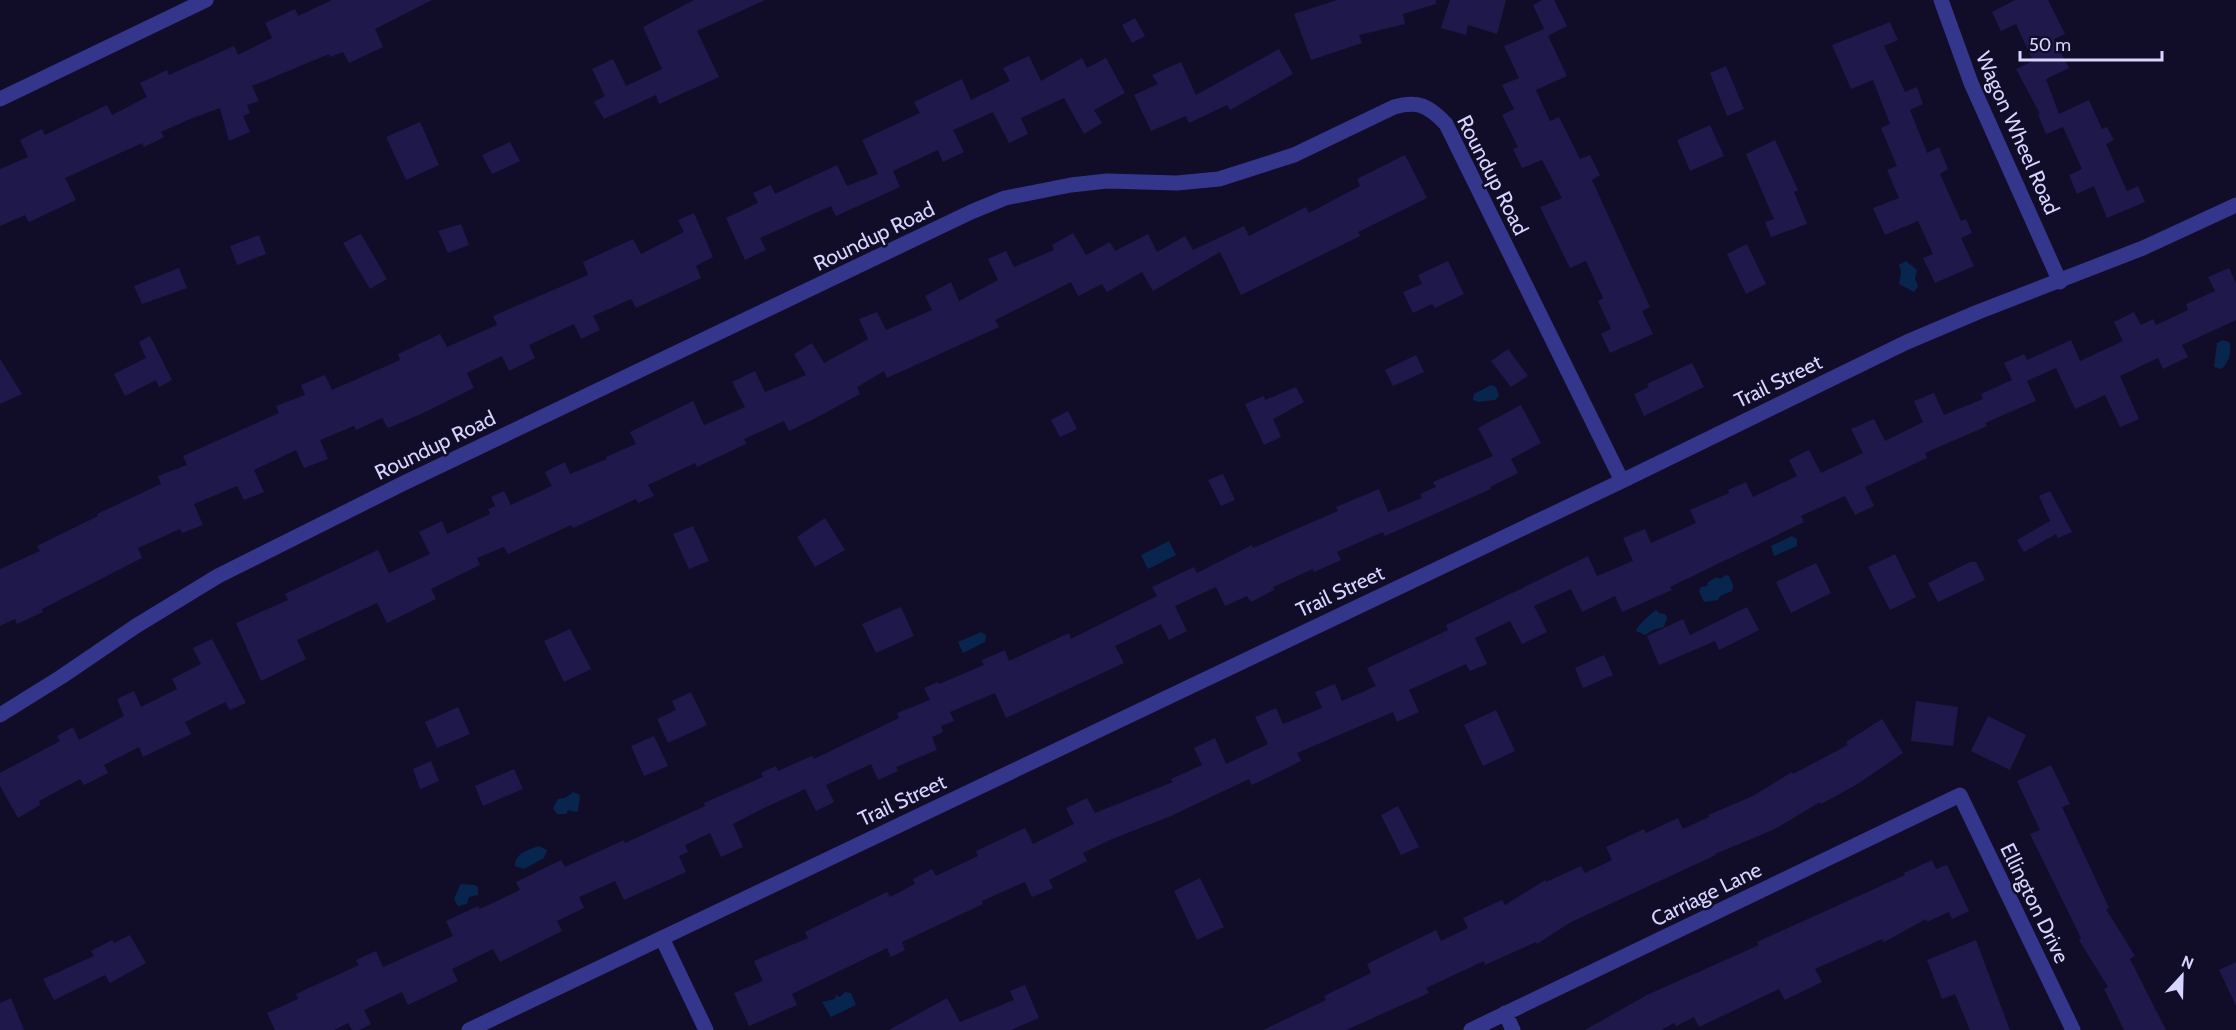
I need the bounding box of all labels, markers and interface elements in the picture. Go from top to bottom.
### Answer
scale bar [2020,24,2162,62]
text: 50 m [2029,34,2071,56]
street label: Wagon Wheel Road [1971,48,2065,218]
street label: Roundup Road [1452,111,1534,239]
street label: Roundup Road [810,196,938,276]
street label: Trail Street [1730,349,1826,413]
street label: Roundup Road [371,405,499,485]
street label: Trail Street [1292,560,1388,622]
street label: Trail Street [854,769,950,831]
street label: Ellington Drive [1995,839,2075,967]
street label: Carriage Lane [1647,856,1766,932]
north arrow [2152,946,2212,1006]
text: N [2179,952,2196,973]

